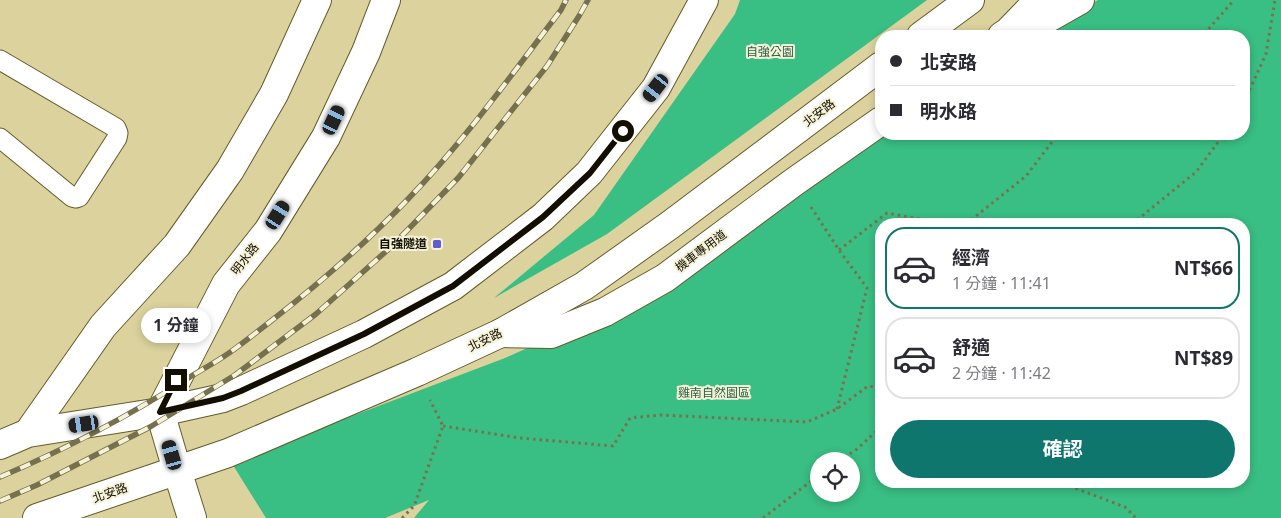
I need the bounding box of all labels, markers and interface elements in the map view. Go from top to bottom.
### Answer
park label: 自強公園 [746,43,794,60]
text: 北安路 [920,49,977,75]
car [640,72,671,104]
street label: 北安路 [799,95,838,130]
text: 明水路 [920,98,977,124]
car [320,103,347,137]
route start [612,120,634,142]
car [263,198,292,232]
street label: 機車專用道 [672,226,730,275]
place label: 自強隧道 [379,235,427,252]
marker: 自強隧道 [431,238,443,250]
street label: 明水路 [227,239,262,278]
text: 經濟 [952,244,990,270]
icon: car [892,246,937,291]
text: NT$66 [1174,255,1233,281]
text: 1 分鐘 · 11:41 [952,272,1051,294]
callout: 1 分鐘 [141,308,211,342]
text: 1 分鐘 [153,314,199,336]
street label: 北安路 [465,324,505,355]
text: 舒適 [952,334,990,360]
icon: car [892,336,937,381]
text: NT$89 [1174,345,1233,371]
text: 2 分鐘 · 11:42 [952,362,1051,384]
route end [165,369,187,391]
park label: 雞南自然園區 [678,384,750,401]
car [68,414,99,434]
button: 確認 [890,420,1235,478]
car [160,439,183,471]
map controls [810,452,860,502]
button: locate [810,452,860,502]
street label: 北安路 [90,479,130,506]

